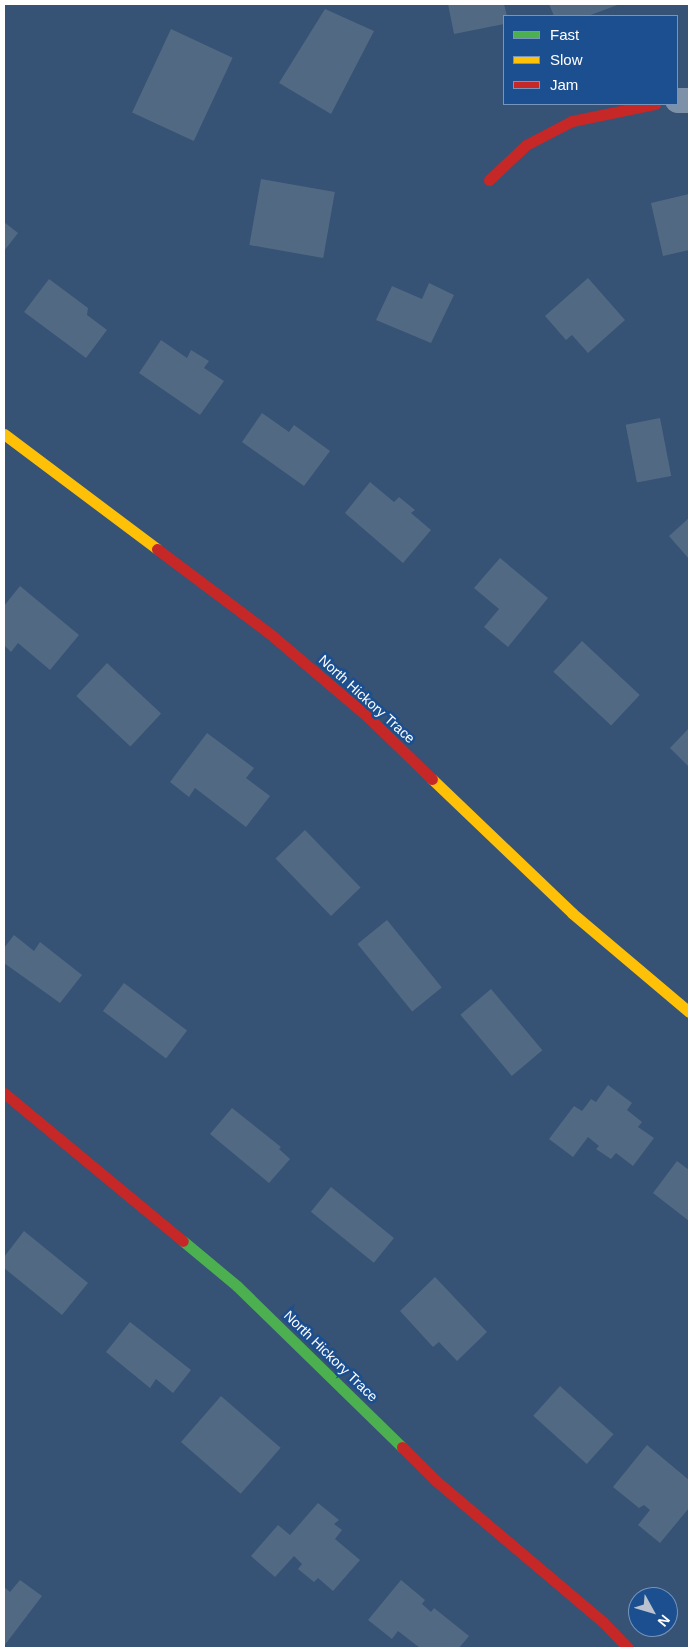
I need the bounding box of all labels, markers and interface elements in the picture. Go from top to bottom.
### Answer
legend [503,15,678,105]
text: Fast [550,26,579,43]
text: Slow [550,51,583,68]
text: Jam [550,76,578,93]
street label: North Hickory Trace [315,651,419,747]
street label: North Hickory Trace [281,1307,381,1405]
north arrow [628,1587,678,1637]
text: N [654,1612,673,1630]

